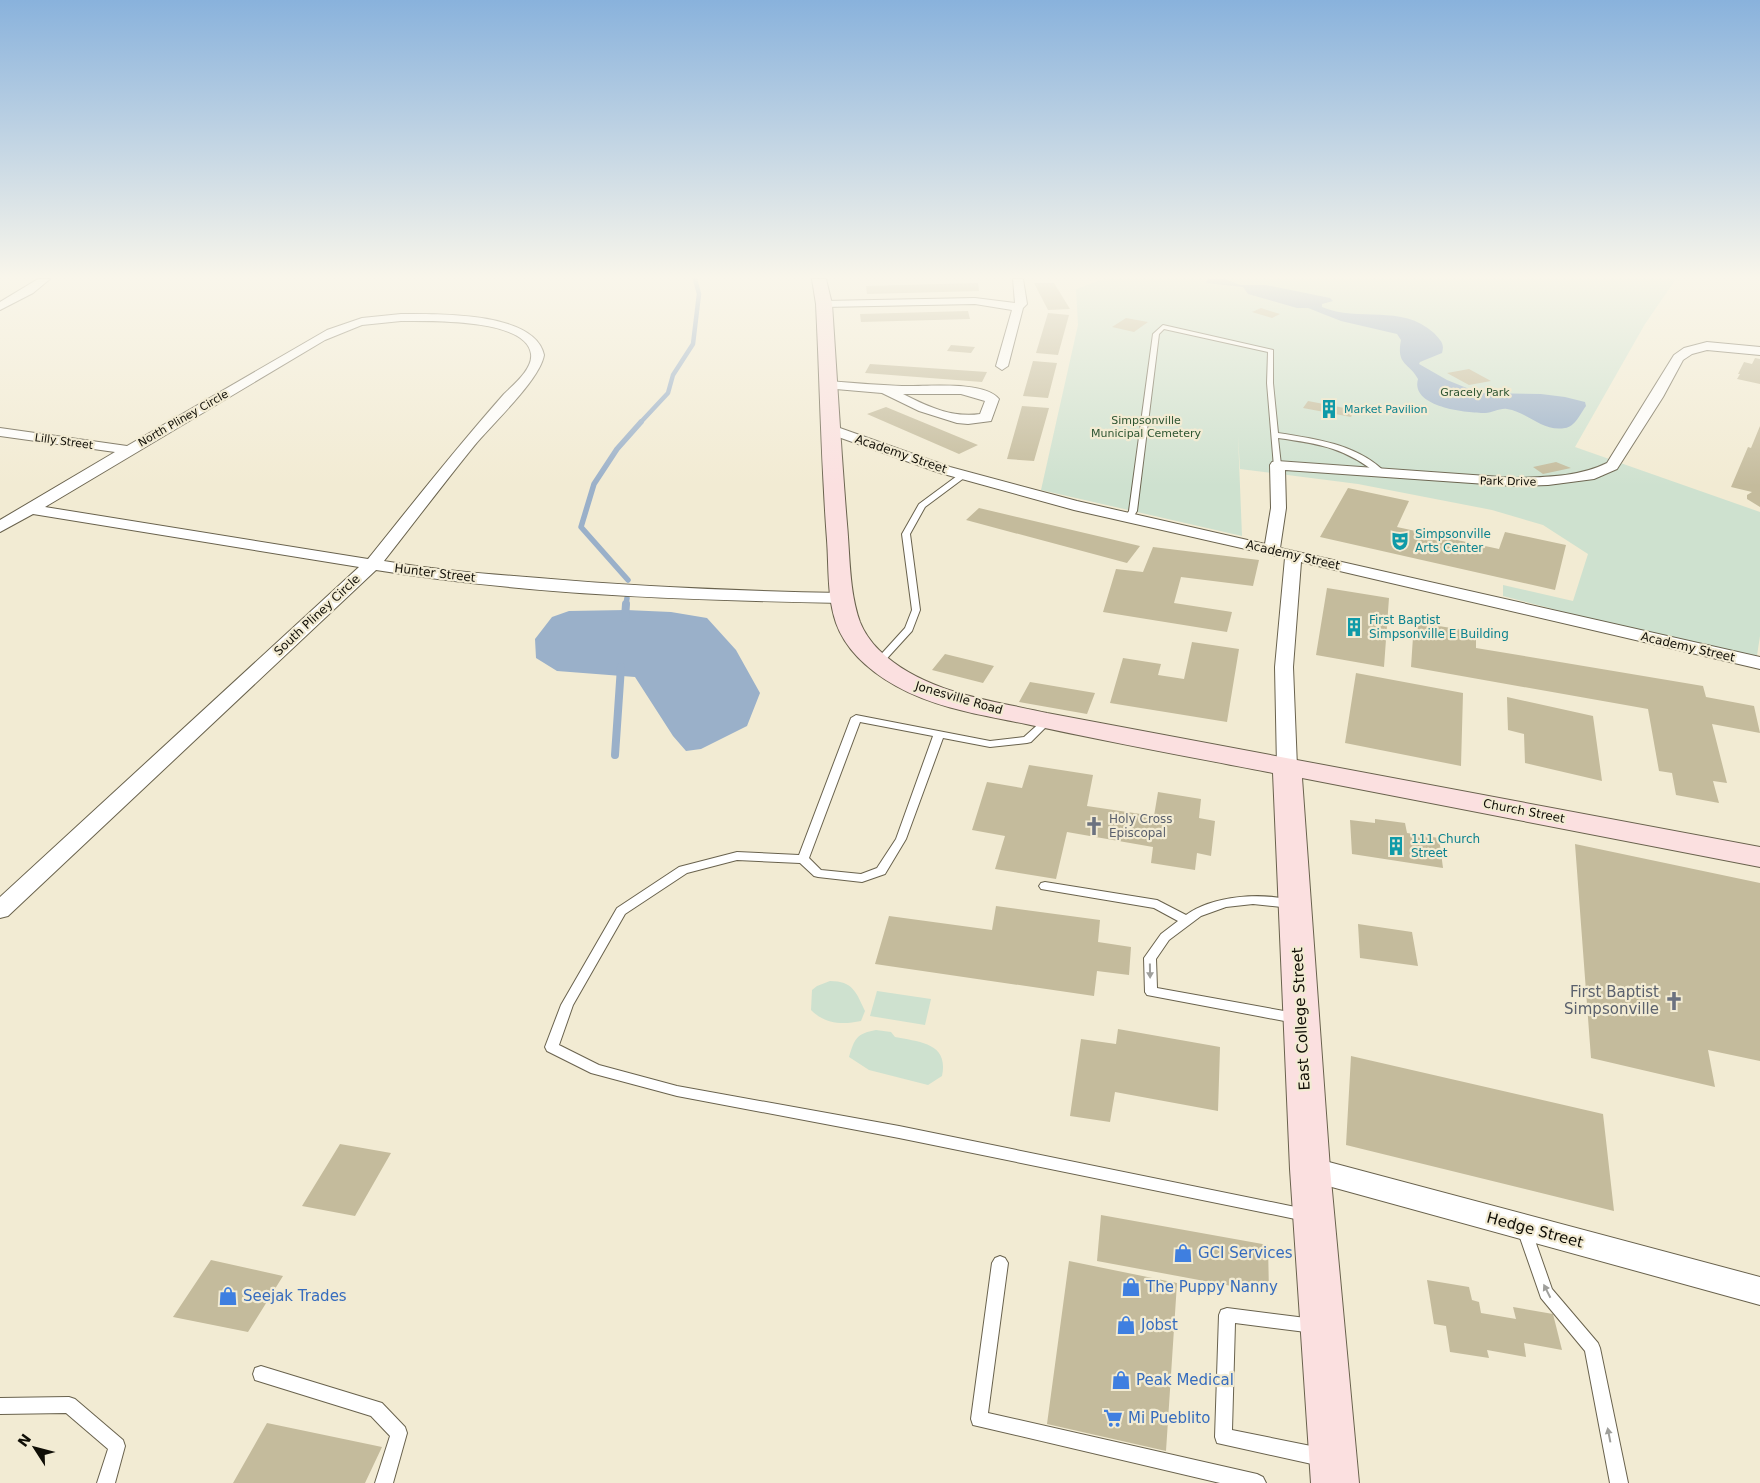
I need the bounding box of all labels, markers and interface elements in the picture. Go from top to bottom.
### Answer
park label: Gracely Park [1440,386,1510,399]
street label: North Pliney Circle [136,387,231,449]
building icon: Market Pavilion [1318,398,1340,420]
place label: Market Pavilion [1344,403,1428,416]
park label: Simpsonville Municipal Cemetery [1091,414,1201,440]
street label: Lilly Street [34,431,95,452]
street label: Academy Street [853,432,949,476]
street label: Park Drive [1480,475,1537,488]
place label: Simpsonville Arts Center [1415,527,1491,555]
theatre icon: Simpsonville Arts Center [1389,530,1411,552]
street label: Academy Street [1245,537,1342,573]
street label: Hunter Street [394,561,477,585]
street label: South Pliney Circle [271,572,363,658]
place label: First Baptist Simpsonville E Building [1369,613,1509,641]
building icon: First Baptist Simpsonville E Building [1343,616,1365,638]
street label: Academy Street [1640,629,1737,665]
street label: Jonesville Road [913,679,1004,717]
street label: Church Street [1482,796,1566,826]
place label: Holy Cross Episcopal [1109,812,1173,840]
church icon: Holy Cross Episcopal [1083,815,1105,837]
place label: 111 Church Street [1411,832,1480,860]
building icon: 111 Church Street [1385,835,1407,857]
street label: East College Street [1288,947,1314,1091]
one-way arrow [1146,964,1154,980]
place label: First Baptist Simpsonville [1564,983,1659,1018]
church icon: First Baptist Simpsonville [1663,990,1685,1012]
street label: Hedge Street [1485,1208,1585,1252]
shop icon: GCI Services [1172,1242,1194,1264]
place label: GCI Services [1198,1244,1293,1262]
shop icon: The Puppy Nanny [1120,1276,1142,1298]
place label: The Puppy Nanny [1145,1278,1278,1296]
one-way arrow [1543,1283,1551,1298]
shop icon: Seejak Trades [217,1285,239,1307]
place label: Seejak Trades [243,1287,347,1305]
shop icon: Jobst [1115,1314,1137,1336]
place label: Jobst [1140,1316,1178,1334]
shop icon: Peak Medical [1110,1369,1132,1391]
place label: Peak Medical [1136,1371,1234,1389]
supermarket icon: Mi Pueblito [1102,1407,1124,1429]
place label: Mi Pueblito [1128,1409,1210,1427]
north arrow [10,1423,60,1473]
one-way arrow [1605,1427,1613,1443]
text: N [15,1431,34,1450]

